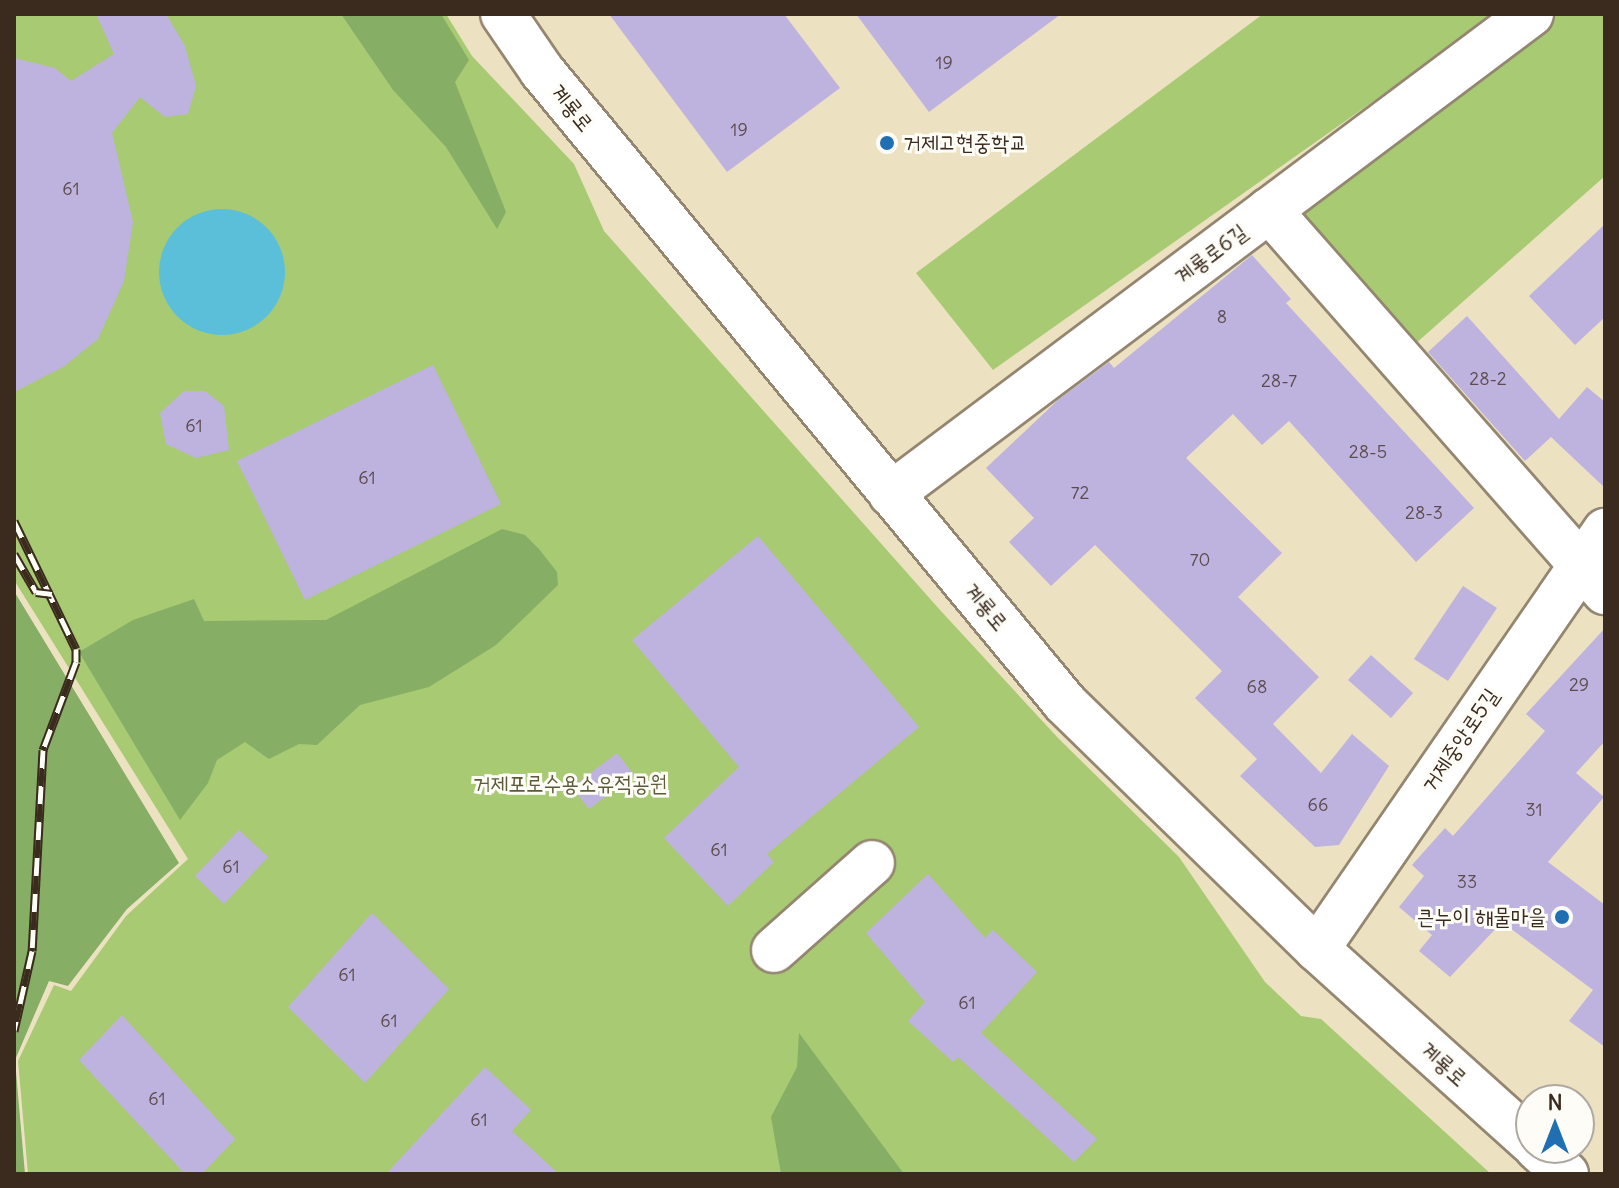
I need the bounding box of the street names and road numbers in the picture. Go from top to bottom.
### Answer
street label: 계룡로 [545,79,599,137]
street label: 계룡로6길 [1170,218,1252,290]
street label: 계룡로 [959,578,1013,636]
street label: 거제중앙로5길 [1416,683,1504,797]
street label: 계룡로 [1415,1036,1473,1092]

